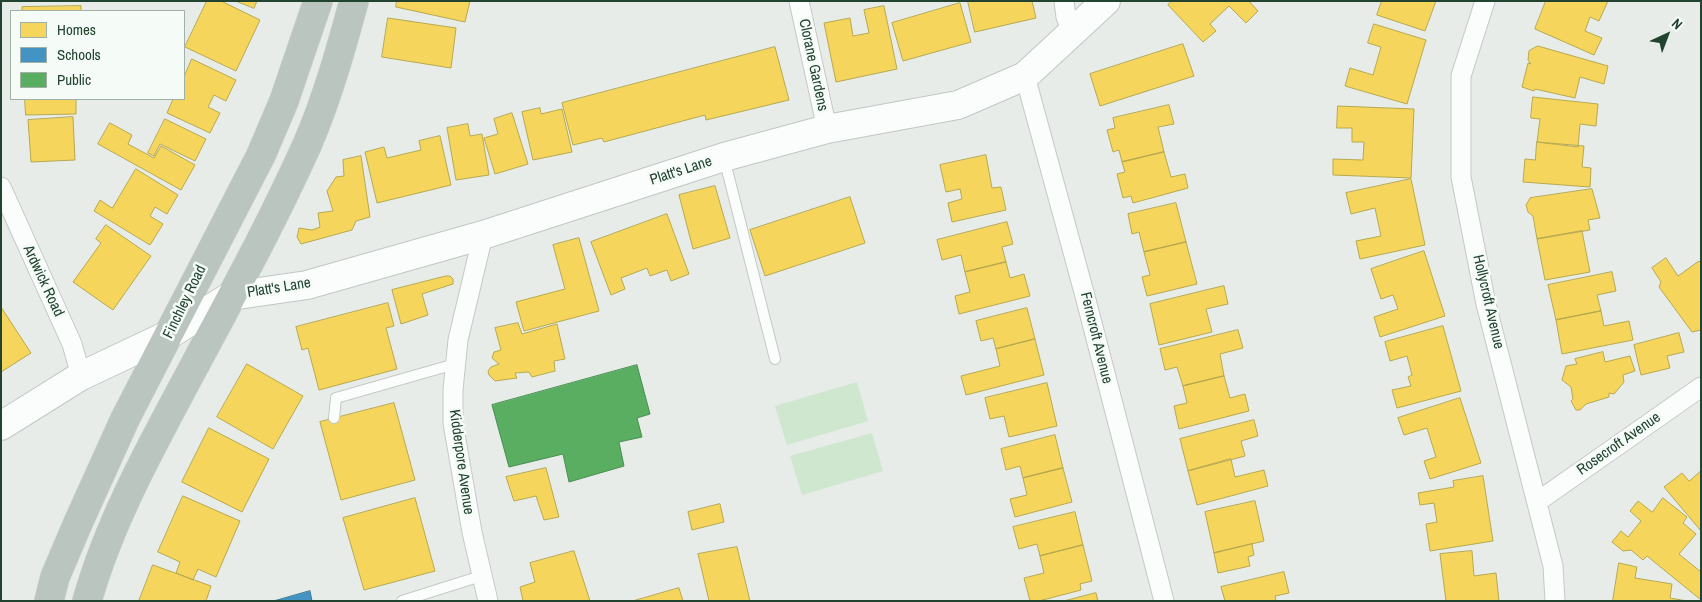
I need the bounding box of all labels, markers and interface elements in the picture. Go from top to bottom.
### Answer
legend [10,10,185,100]
north arrow [1642,10,1692,60]
text: N [1668,15,1686,33]
street label: Clorane Gardens [794,17,832,113]
text: Homes [57,19,96,40]
text: Schools [57,44,101,65]
text: Public [57,69,91,90]
street label: Platt's Lane [648,153,714,189]
street label: Ardwick Road [19,243,67,319]
street label: Hollycroft Avenue [1468,253,1508,351]
street label: Finchley Road [160,262,210,342]
street label: Platt's Lane [246,274,312,302]
street label: Ferncroft Avenue [1076,290,1116,386]
street label: Kidderpore Avenue [445,408,477,516]
street label: Rosecroft Avenue [1574,409,1664,479]

